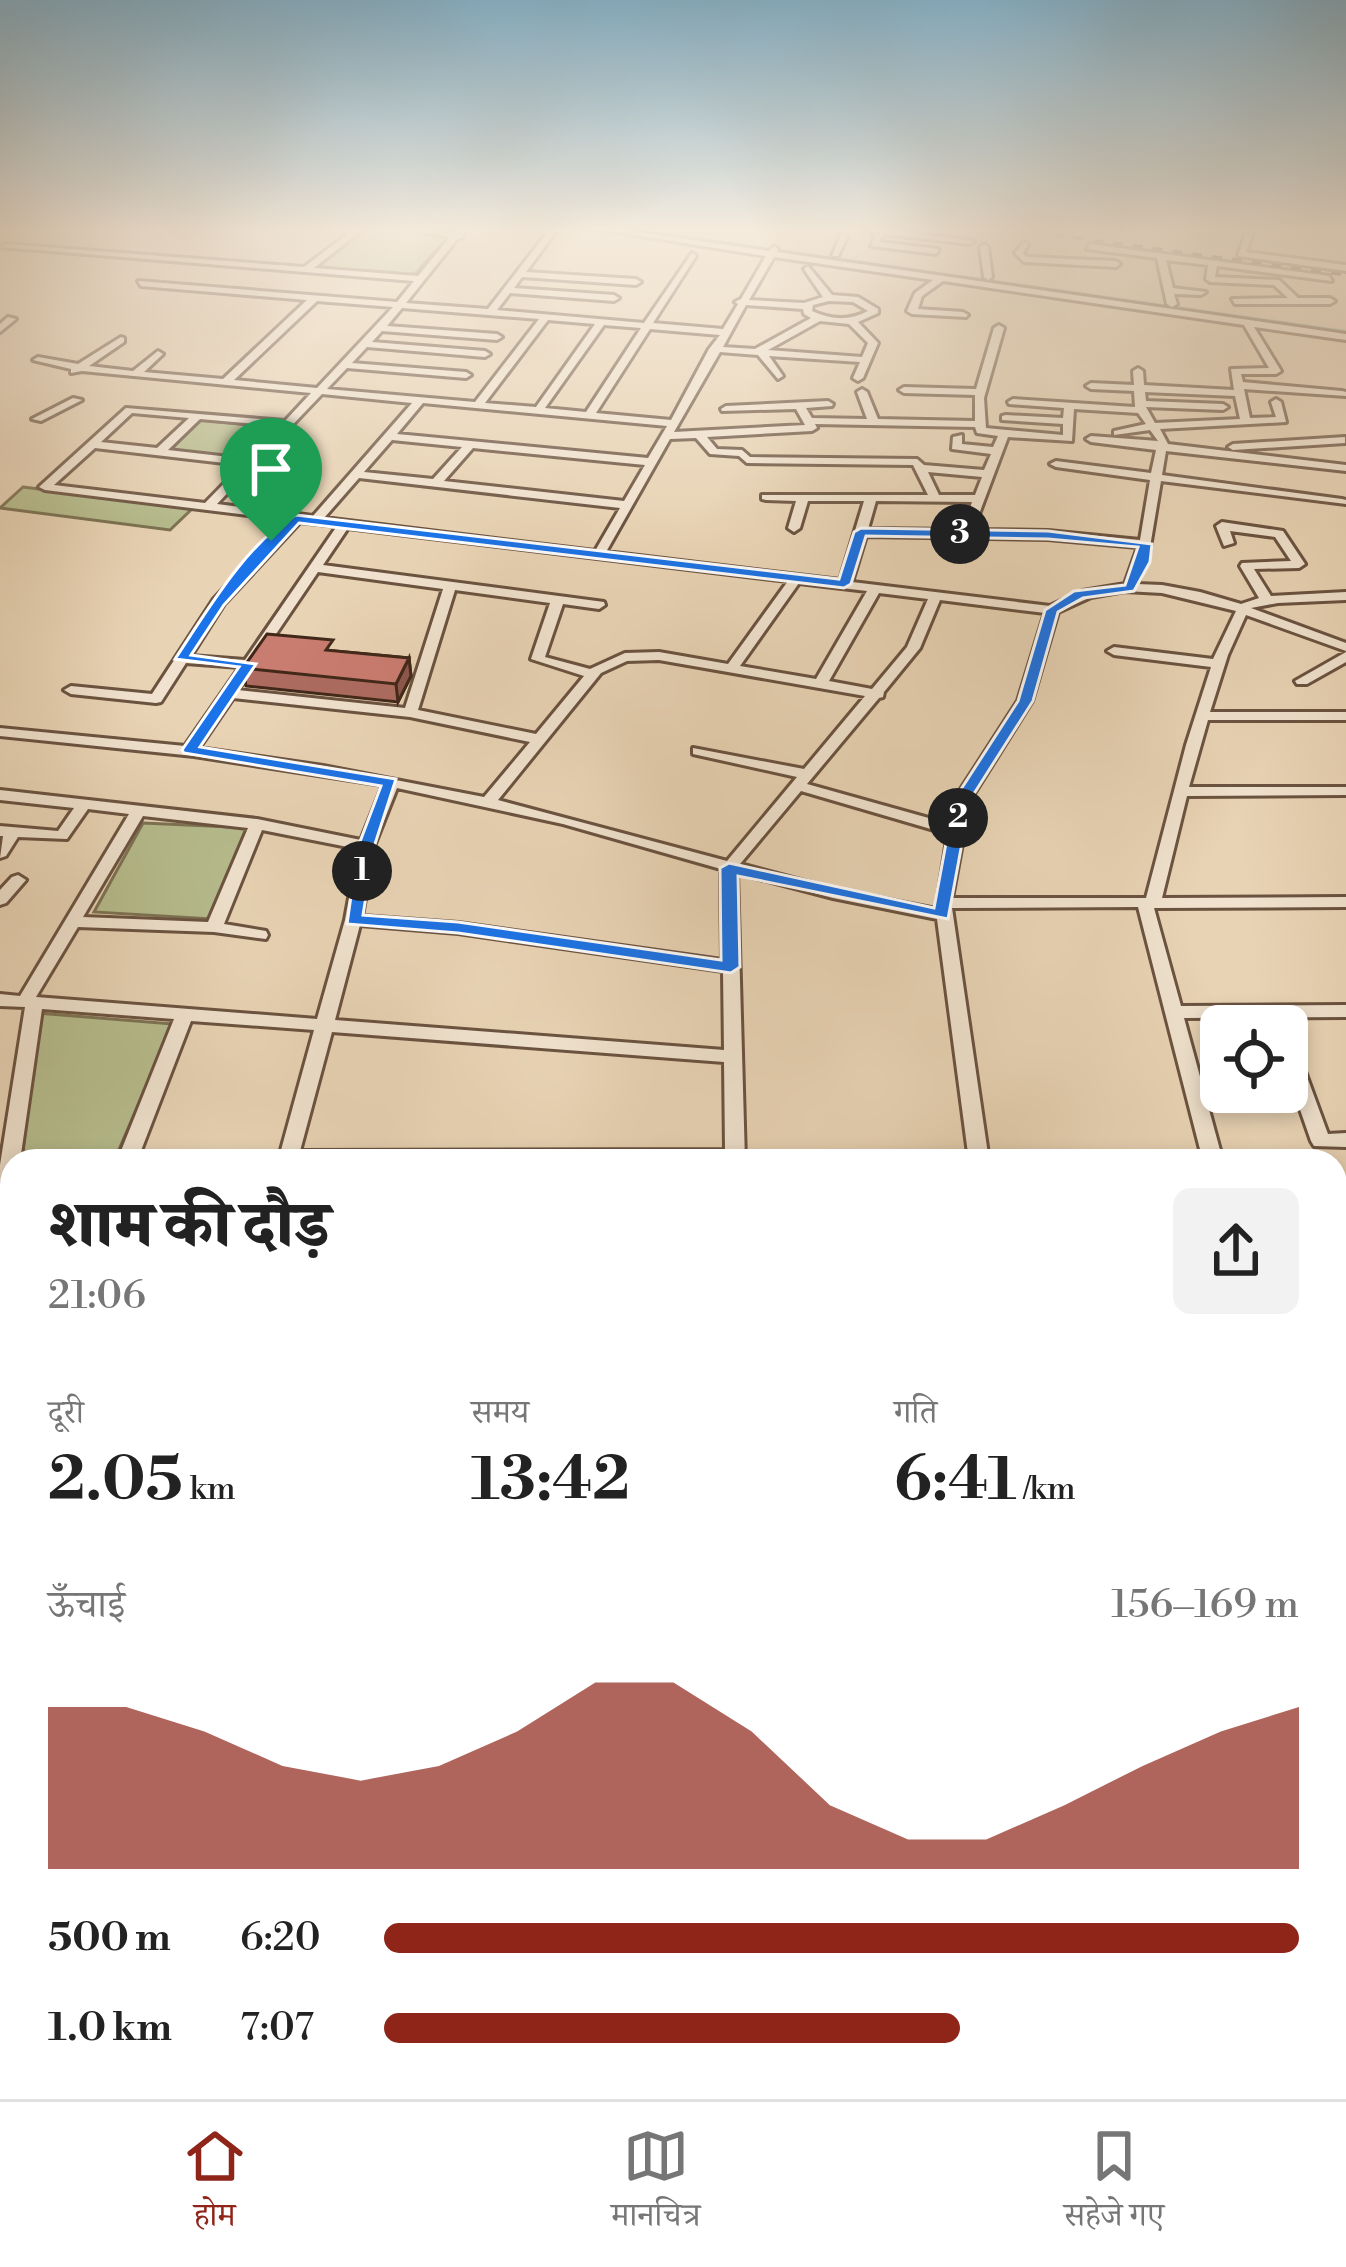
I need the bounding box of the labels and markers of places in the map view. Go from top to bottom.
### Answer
pin [220,418,322,541]
pin: 3 [930,504,990,564]
pin: 2 [928,788,988,848]
pin: 1 [332,841,392,901]

